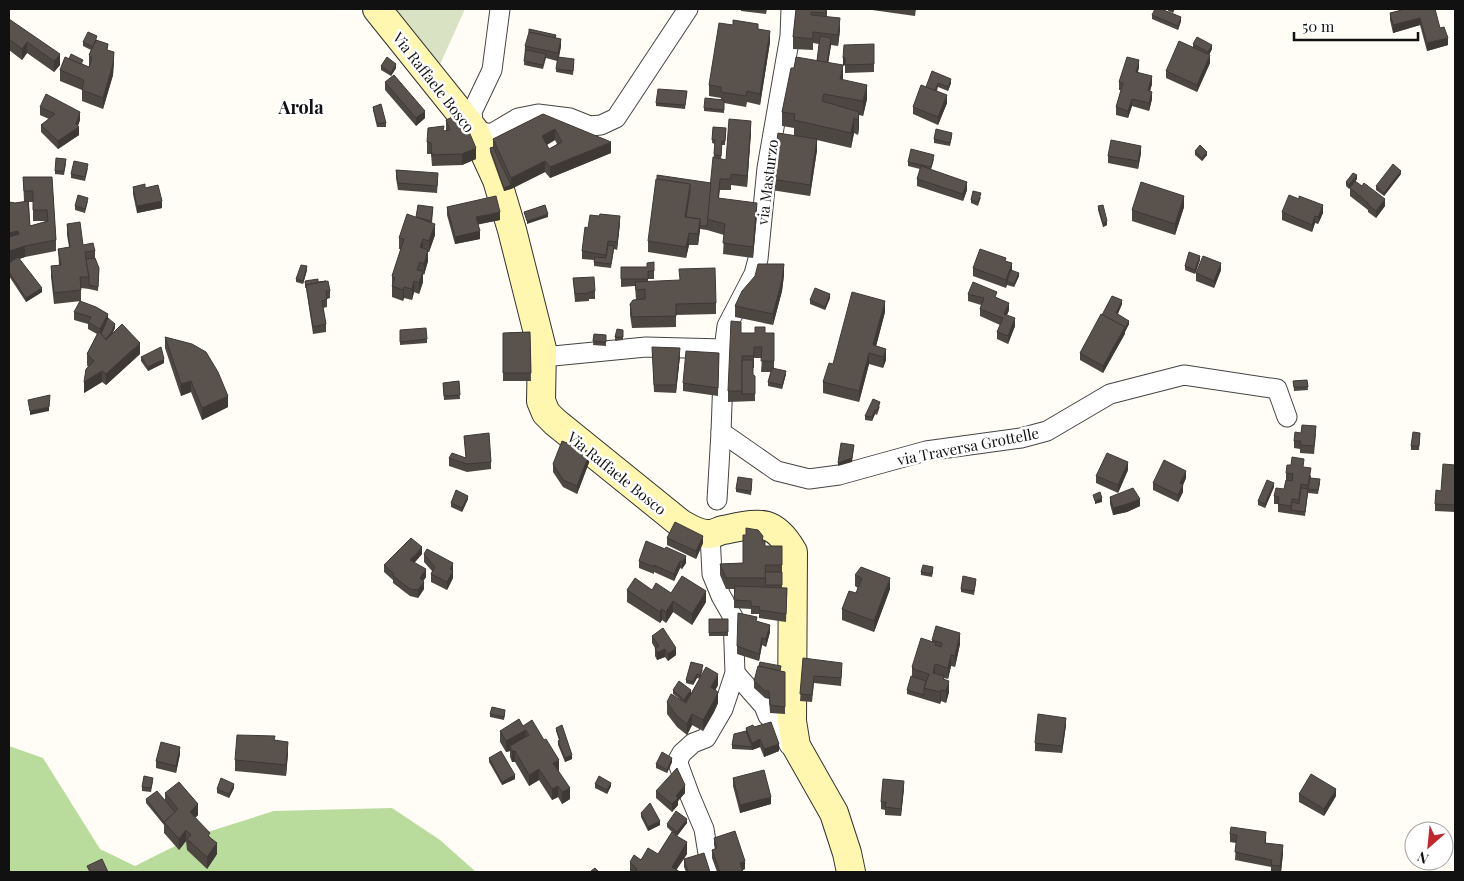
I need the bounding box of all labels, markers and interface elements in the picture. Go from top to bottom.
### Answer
scale bar [1294,10,1418,42]
text: 50 m [1302,16,1335,36]
street label: Via Raffaele Bosco [388,27,479,136]
district label: Arola [277,95,324,119]
street label: via Masturzo [752,138,782,227]
street label: via Traversa Grottelle [895,422,1040,470]
street label: Via Raffaele Bosco [563,426,671,519]
north arrow [1404,821,1454,871]
text: N [1414,847,1432,869]

